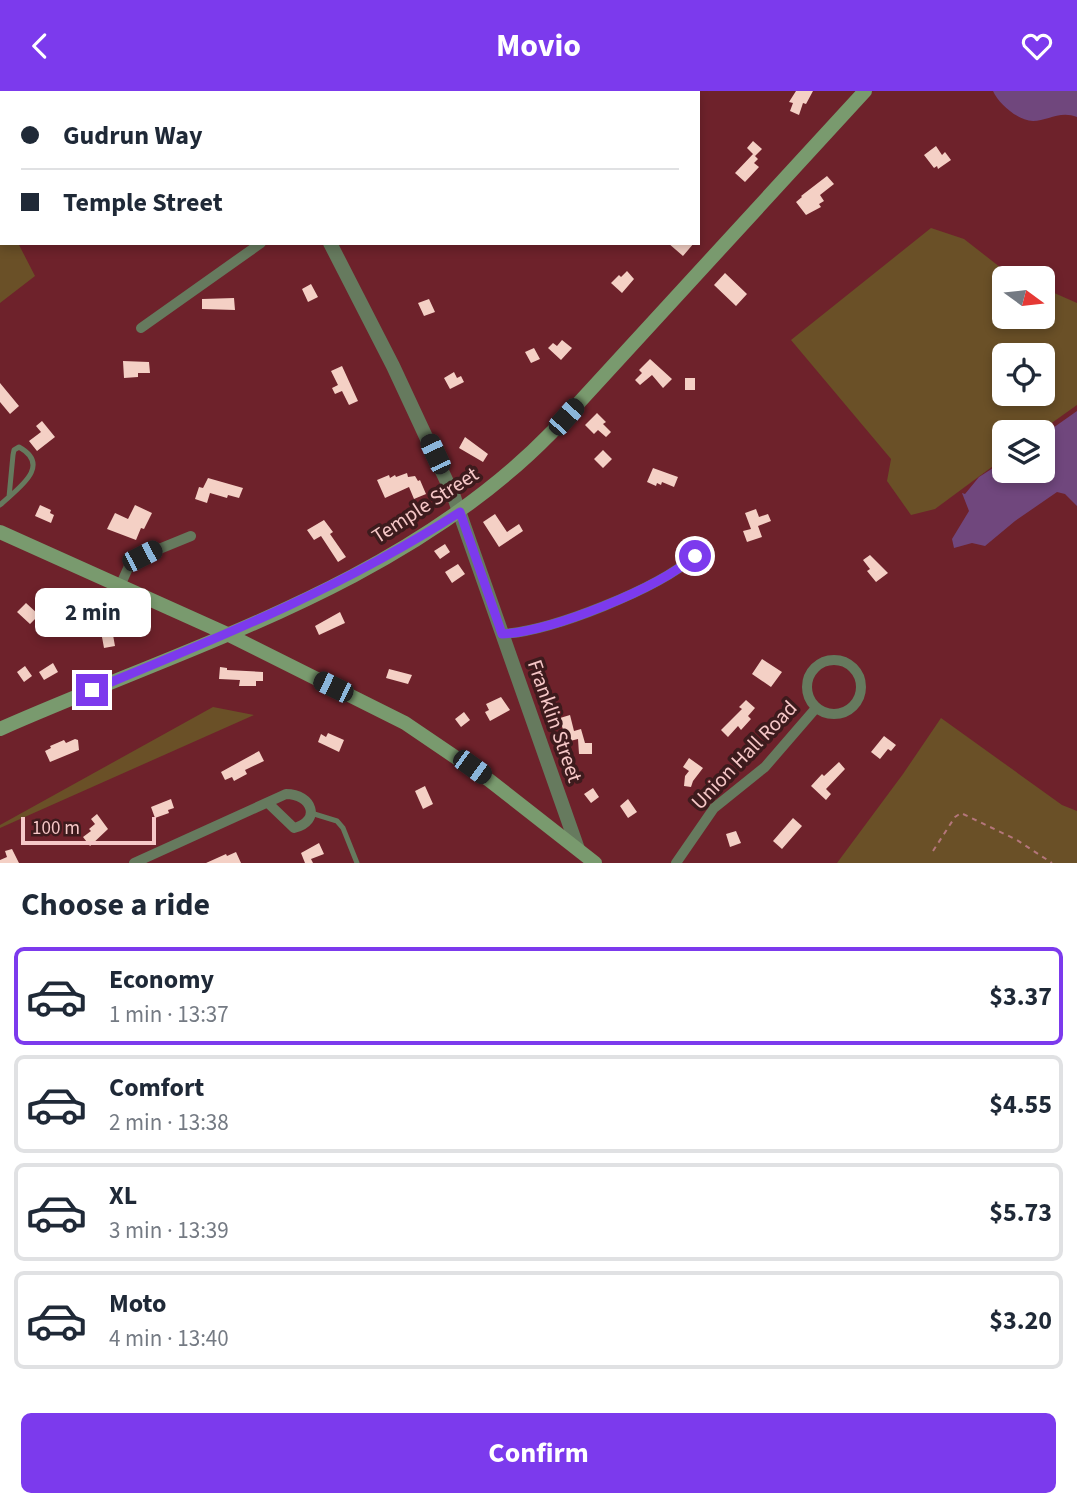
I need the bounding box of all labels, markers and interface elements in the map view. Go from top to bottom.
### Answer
text: Movio [496,23,581,69]
icon: back [21,27,59,65]
icon: heart [1018,27,1056,65]
text: Gudrun Way [63,117,203,154]
text: Temple Street [63,184,223,221]
north arrow [992,266,1055,329]
map controls [992,266,1055,483]
button: locate [992,343,1055,406]
car [545,394,588,440]
button: layers [992,420,1055,483]
car [417,431,454,477]
street label: Temple Street [366,459,484,551]
car [119,537,166,575]
route start [679,540,711,572]
callout: 2 min [34,589,150,637]
text: 2 min [65,596,121,629]
street label: Franklin Street [520,656,590,786]
car [310,668,357,706]
route end [76,674,108,706]
street label: Union Hall Road [684,694,804,816]
car [449,746,496,788]
scale bar [21,814,156,846]
text: 100 m [32,815,80,842]
text: Choose a ride [21,882,210,928]
text: Economy [109,961,214,998]
icon: car [25,965,88,1028]
text: $3.37 [989,978,1052,1015]
text: 1 min · 13:37 [109,998,229,1031]
text: Comfort [109,1069,204,1106]
icon: car [25,1073,88,1136]
text: $4.55 [989,1086,1052,1123]
text: 2 min · 13:38 [109,1106,229,1139]
text: XL [109,1177,137,1214]
icon: car [25,1181,88,1244]
text: $5.73 [989,1194,1052,1231]
text: 3 min · 13:39 [109,1214,229,1247]
text: Moto [109,1285,166,1322]
icon: car [25,1289,88,1352]
text: $3.20 [989,1302,1052,1339]
text: 4 min · 13:40 [109,1322,229,1355]
button: Confirm [21,1413,1056,1493]

